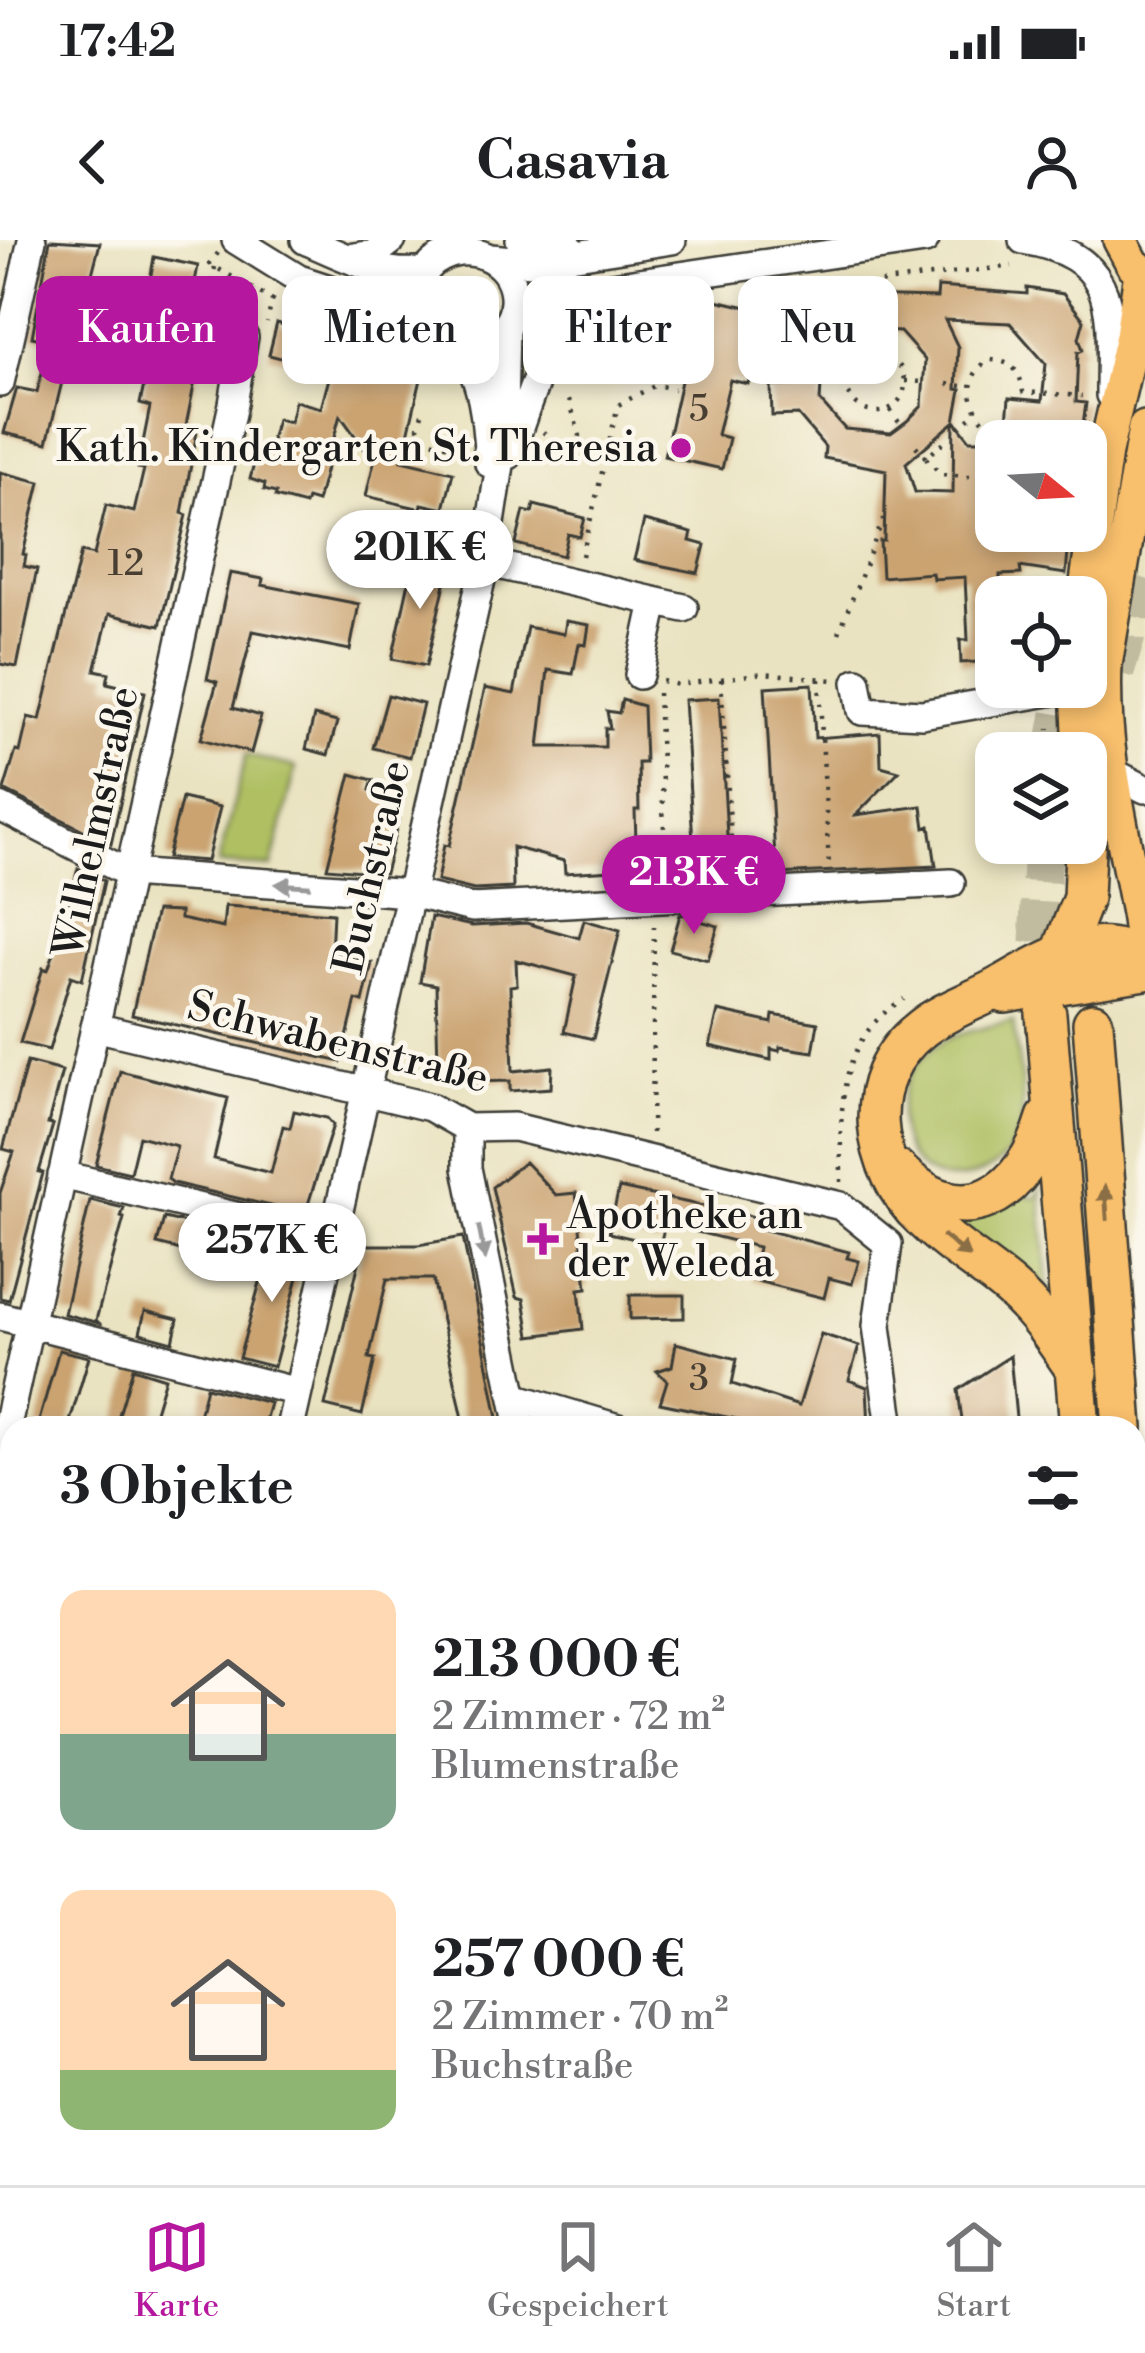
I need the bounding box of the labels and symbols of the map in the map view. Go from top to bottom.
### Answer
house number: 5 [689,388,709,433]
north arrow [975,420,1107,552]
place label: Kath. Kindergarten St. Theresia [56,422,658,476]
marker: Kath. Kindergarten St. Theresia [668,435,694,461]
pin: 201K € [322,510,518,612]
house number: 12 [108,542,144,587]
street label: Wilhelmstraße [42,682,152,964]
street label: Buchstraße [323,755,423,980]
pin: 213K € [596,835,792,937]
one-way arrow [274,875,311,894]
street label: Schwabenstraße [182,980,494,1106]
one-way arrow [1097,1184,1116,1221]
place label: Apotheke an der Weleda [566,1189,803,1290]
pin: 257K € [174,1203,370,1305]
one-way arrow [474,1225,493,1262]
marker: Apotheke an der Weleda [530,1226,556,1252]
one-way arrow [940,1233,971,1258]
house number: 3 [689,1357,709,1402]

